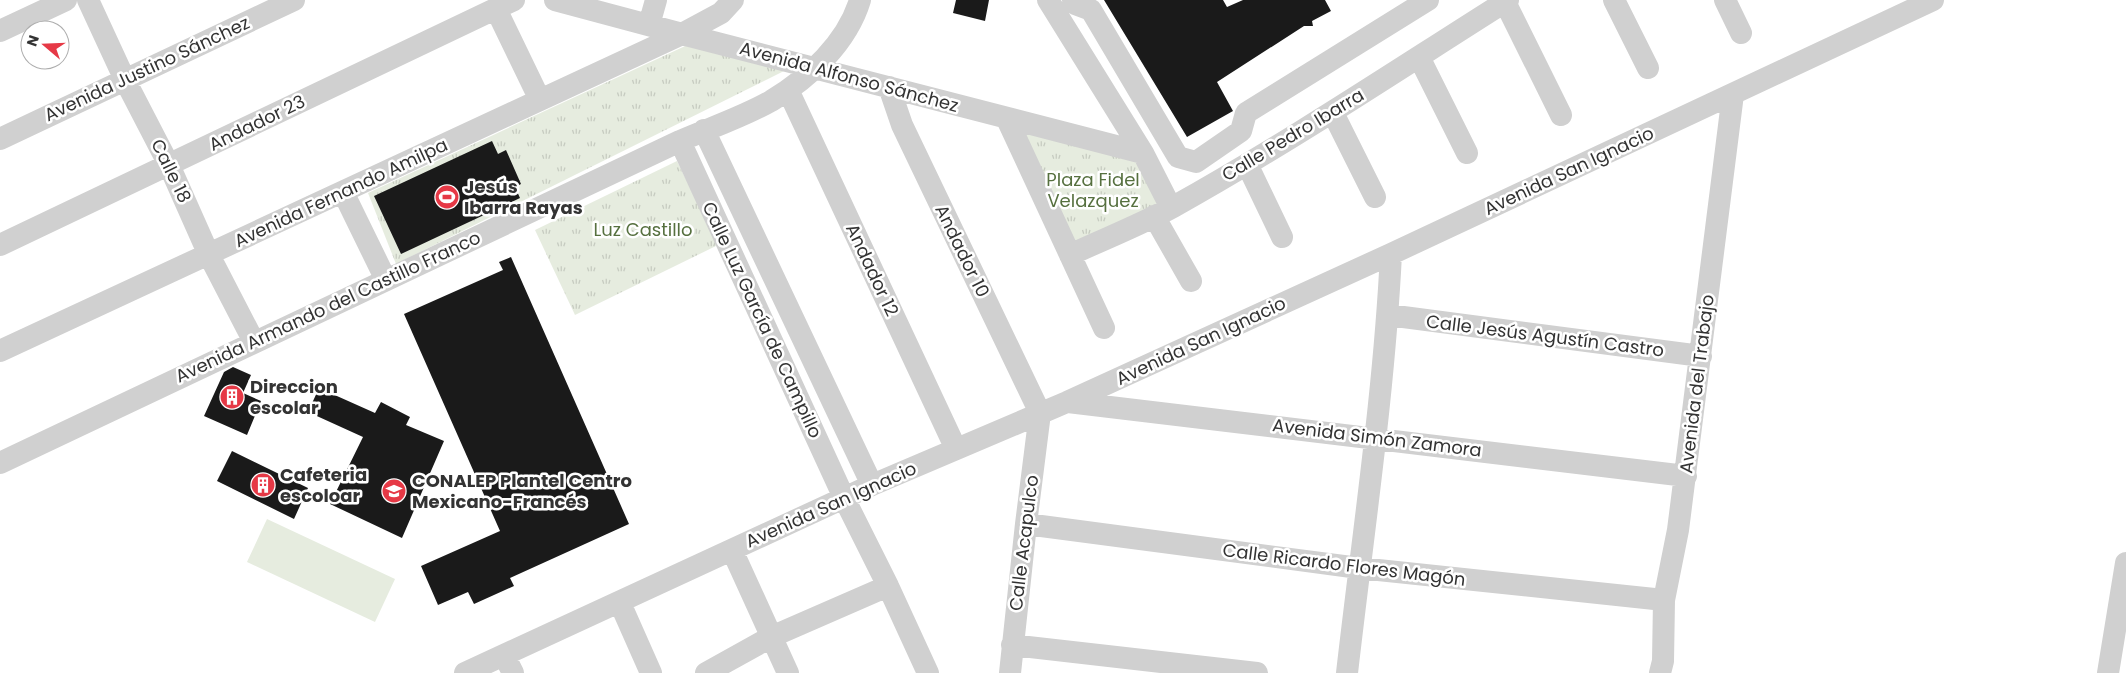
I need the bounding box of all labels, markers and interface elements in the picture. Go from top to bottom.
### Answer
street label: Avenida Justino Sánchez [40,10,253,127]
north arrow [20,20,70,70]
text: N [22,33,44,49]
street label: Avenida Alfonso Sánchez [737,35,961,118]
street label: Calle Pedro Ibarra [1217,82,1369,187]
street label: Andador 23 [204,88,309,157]
street label: Avenida San Ignacio [1480,120,1658,221]
street label: Avenida Fernando Amilpa [230,132,452,253]
street label: Calle 18 [145,135,198,207]
park label: Plaza Fidel Velazquez [1046,167,1140,213]
place label: Jesús Ibarra Rayas [464,174,583,220]
sports icon: Jesús Ibarra Rayas [434,184,460,210]
street label: Calle Luz García de Campillo [697,198,828,442]
street label: Andador 10 [929,200,996,301]
park label: Luz Castillo [593,217,693,242]
street label: Andador 12 [840,220,905,320]
street label: Avenida Armando del Castillo Franco [171,225,484,388]
street label: Avenida San Ignacio [1112,290,1290,391]
street label: Avenida del Trabajo [1673,293,1720,475]
street label: Calle Jesús Agustín Castro [1425,309,1665,363]
place label: Direccion escolar [250,374,338,420]
building icon: Direccion escolar [219,384,245,410]
street label: Avenida Simón Zamora [1271,412,1483,463]
street label: Avenida San Ignacio [741,456,920,554]
place label: Cafeteria escoloar [280,462,367,508]
place label: CONALEP Plantel Centro Mexicano-Francés [412,468,632,514]
building icon: Cafeteria escoloar [250,472,276,498]
street label: Calle Acapulco [1003,474,1044,612]
school or university icon: CONALEP Plantel Centro Mexicano-Francés [381,478,407,504]
street label: Calle Ricardo Flores Magón [1221,537,1467,592]

